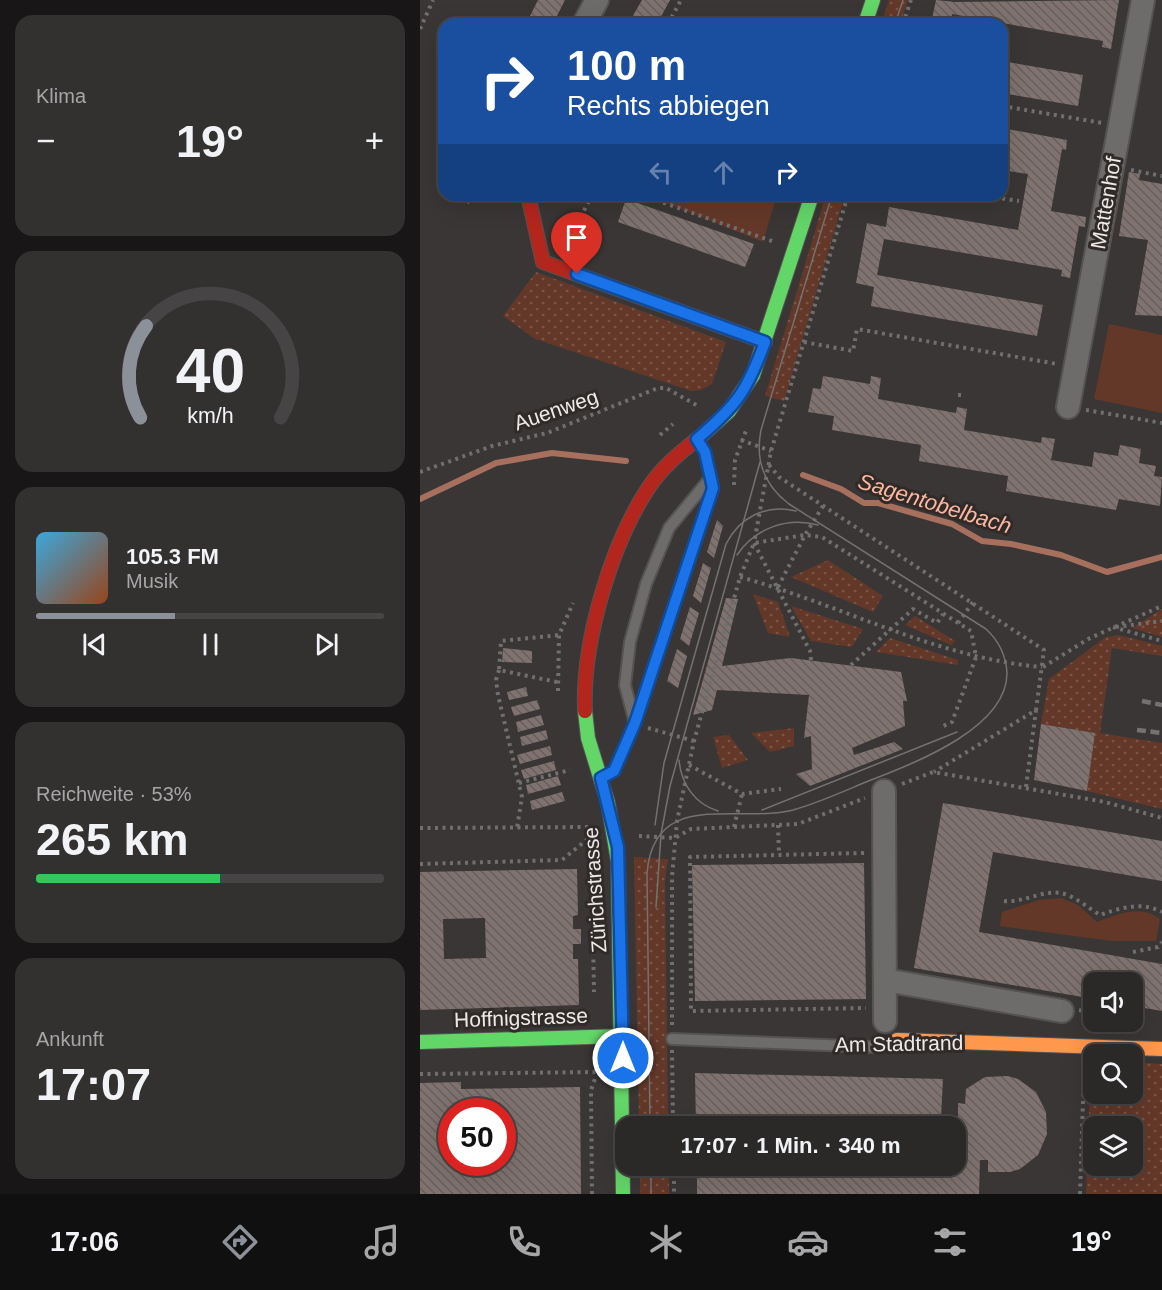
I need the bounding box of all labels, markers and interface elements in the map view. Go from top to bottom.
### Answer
icon: right [468,42,546,120]
text: 100 m [567,42,686,89]
text: Klima [36,85,86,107]
text: Rechts abbiegen [567,91,770,121]
text: 19° [176,116,244,167]
text: − [36,122,55,159]
text: + [365,122,384,159]
street label: Mattenhof [1086,155,1125,251]
icon: left [644,156,677,189]
icon: ahead [707,156,740,189]
icon: right [770,156,803,189]
pin [551,212,602,274]
icon: arrive [560,221,593,254]
text: 40 [175,336,245,405]
street label: Auenweg [511,384,601,435]
text: km/h [187,405,233,429]
water label: Sagentobelbach [855,468,1015,539]
text: 105.3 FM [126,544,219,569]
text: Musik [126,570,178,592]
icon: previous [78,628,111,661]
icon: pause [194,628,227,661]
icon: next [310,628,343,661]
text: Reichweite · 53% [36,783,192,805]
text: 265 km [36,814,189,865]
street label: Zürichstrasse [579,826,610,954]
map controls [1083,972,1143,1176]
button: sound [1083,972,1143,1032]
street label: Hoffnigstrasse [454,1004,588,1031]
position arrow [591,1026,655,1090]
text: Ankunft [36,1028,104,1050]
street label: Am Stadtrand [835,1031,963,1056]
button: search [1083,1044,1143,1104]
text: 17:07 [36,1059,151,1110]
speed limit sign: 50 [438,1098,516,1176]
button: layers [1083,1116,1143,1176]
text: 17:07 · 1 Min. · 340 m [680,1133,901,1158]
icon: directions [219,1221,261,1263]
icon: music [361,1221,403,1263]
icon: phone [503,1221,545,1263]
icon: climate [645,1221,687,1263]
icon: car [787,1221,829,1263]
icon: filters [929,1221,971,1263]
text: 17:06 [50,1227,119,1257]
text: 19° [1071,1227,1112,1257]

